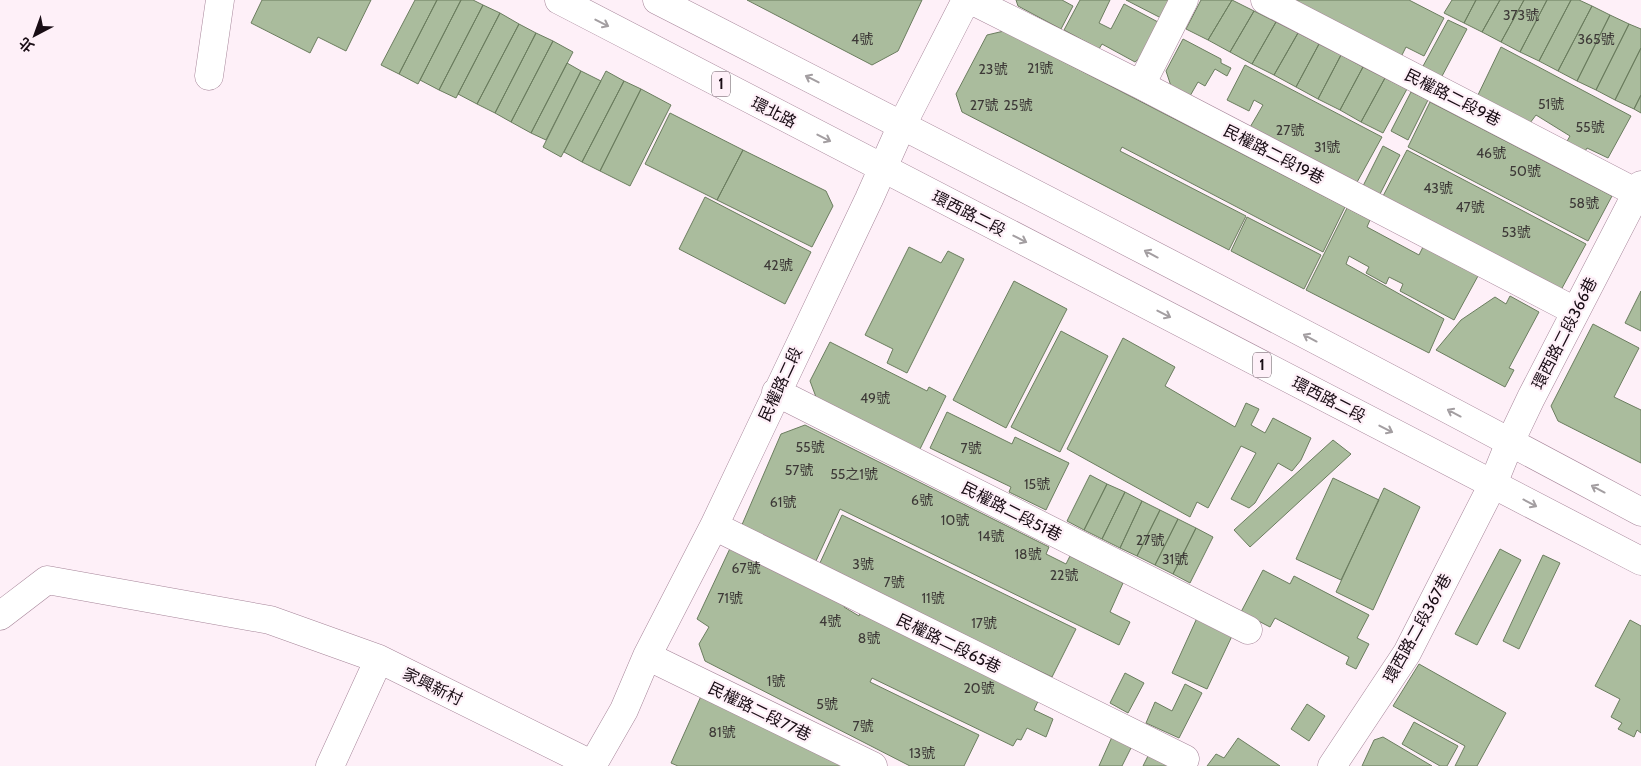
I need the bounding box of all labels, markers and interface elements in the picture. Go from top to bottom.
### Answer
house number: 373號 [1503,6,1539,24]
north arrow [10,10,60,60]
one-way arrow [595,18,609,28]
house number: 4號 [851,30,873,48]
house number: 365號 [1577,30,1615,48]
text: 北 [15,33,38,56]
house number: 21號 [1027,59,1053,77]
house number: 23號 [979,60,1007,78]
street label: 民權路二段9巷 [1402,65,1504,130]
road number: 1 [712,72,730,96]
one-way arrow [804,74,819,84]
street label: 環北路 [748,93,799,132]
house number: 51號 [1538,95,1564,113]
house number: 27號 [970,96,998,114]
house number: 25號 [1004,96,1032,114]
house number: 55號 [1575,118,1605,136]
street label: 民權路二段19巷 [1220,121,1327,188]
house number: 27號 [1276,121,1304,139]
one-way arrow [816,134,831,143]
house number: 31號 [1314,138,1340,156]
house number: 46號 [1476,144,1506,162]
house number: 50號 [1509,162,1541,180]
house number: 43號 [1423,179,1453,197]
street label: 環西路二段 [929,187,1009,240]
house number: 58號 [1569,194,1599,212]
house number: 47號 [1455,198,1485,216]
house number: 53號 [1501,223,1531,241]
one-way arrow [1012,234,1027,244]
one-way arrow [1144,249,1158,259]
house number: 42號 [763,256,793,274]
street label: 環西路二段366巷 [1528,274,1601,392]
one-way arrow [1156,310,1171,319]
one-way arrow [1303,333,1318,342]
street label: 民權路二段 [755,344,806,424]
road number: 1 [1253,352,1271,378]
street label: 環西路二段 [1289,373,1369,426]
house number: 49號 [860,389,890,407]
one-way arrow [1447,408,1462,418]
one-way arrow [1378,425,1393,434]
house number: 55號 [795,438,825,456]
house number: 7號 [960,439,982,457]
house number: 57號 [785,461,813,479]
house number: 55之1號 [830,465,878,483]
house number: 15號 [1024,475,1050,493]
street label: 民權路二段51巷 [959,478,1065,545]
one-way arrow [1591,483,1606,493]
house number: 6號 [911,491,933,509]
house number: 61號 [770,493,796,511]
one-way arrow [1522,499,1537,508]
house number: 10號 [941,511,969,529]
house number: 14號 [978,527,1004,545]
house number: 27號 [1136,531,1164,549]
house number: 18號 [1014,545,1042,563]
house number: 31號 [1162,550,1188,568]
house number: 3號 [852,555,874,573]
house number: 67號 [732,559,760,577]
house number: 22號 [1050,566,1078,584]
street label: 環西路二段367巷 [1380,570,1455,686]
house number: 7號 [883,573,905,591]
house number: 71號 [717,589,743,607]
house number: 11號 [921,589,945,607]
street label: 民權路二段65巷 [893,610,1004,677]
house number: 4號 [819,612,841,630]
house number: 17號 [971,614,997,632]
house number: 8號 [858,629,880,647]
street label: 家興新村 [400,664,466,709]
house number: 1號 [767,672,785,690]
street label: 民權路二段77巷 [705,678,814,745]
house number: 20號 [963,679,995,697]
house number: 5號 [816,695,838,713]
house number: 7號 [852,717,874,735]
house number: 81號 [708,723,736,741]
house number: 13號 [909,744,935,762]

